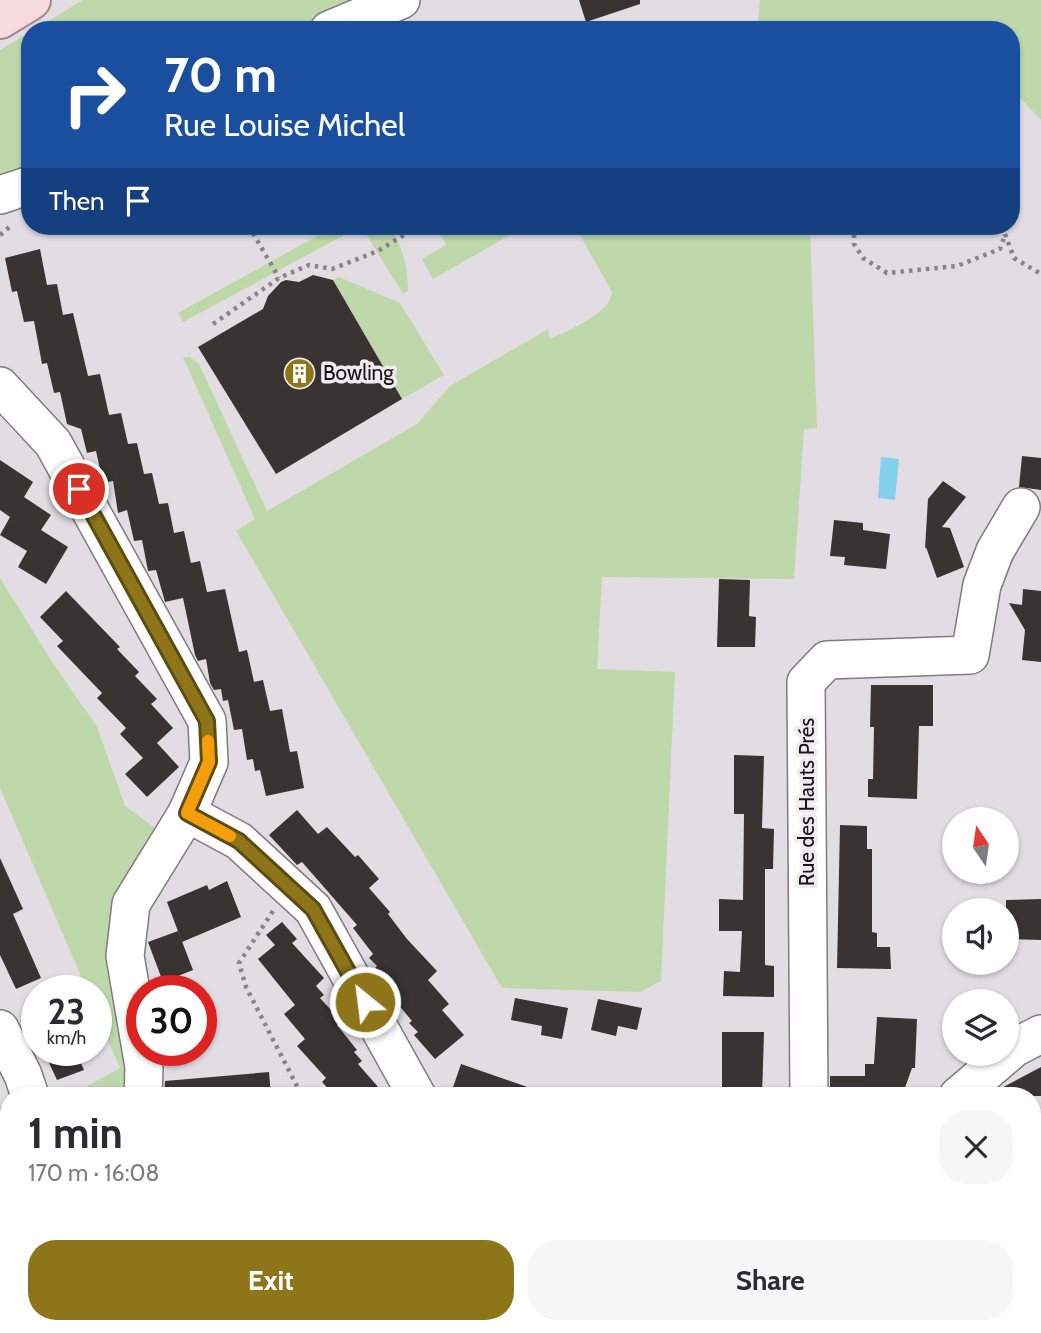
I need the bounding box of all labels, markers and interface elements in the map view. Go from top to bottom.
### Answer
text: 70 m [164,45,277,104]
icon: right [49,49,140,140]
text: Rue Louise Michel [164,105,405,144]
icon: arrive [119,182,157,220]
text: Then [49,185,105,217]
building icon: Bowling [283,356,317,390]
place label: Bowling [323,360,394,385]
pin [49,459,109,519]
icon: arrive [60,470,98,508]
street label: Rue des Hauts Prés [794,717,819,886]
north arrow [942,807,1018,884]
map controls [942,807,1019,1066]
button: sound [942,898,1019,975]
position arrow [328,965,402,1039]
speed limit sign: 30 [126,975,217,1066]
button: layers [942,989,1019,1066]
text: 23 [48,990,85,1033]
text: km/h [47,1027,86,1049]
text: 1 min [28,1107,123,1159]
button: close [939,1110,1013,1184]
text: 170 m · 16:08 [28,1159,159,1187]
button: Exit [28,1240,514,1320]
button: Share [528,1240,1013,1320]

